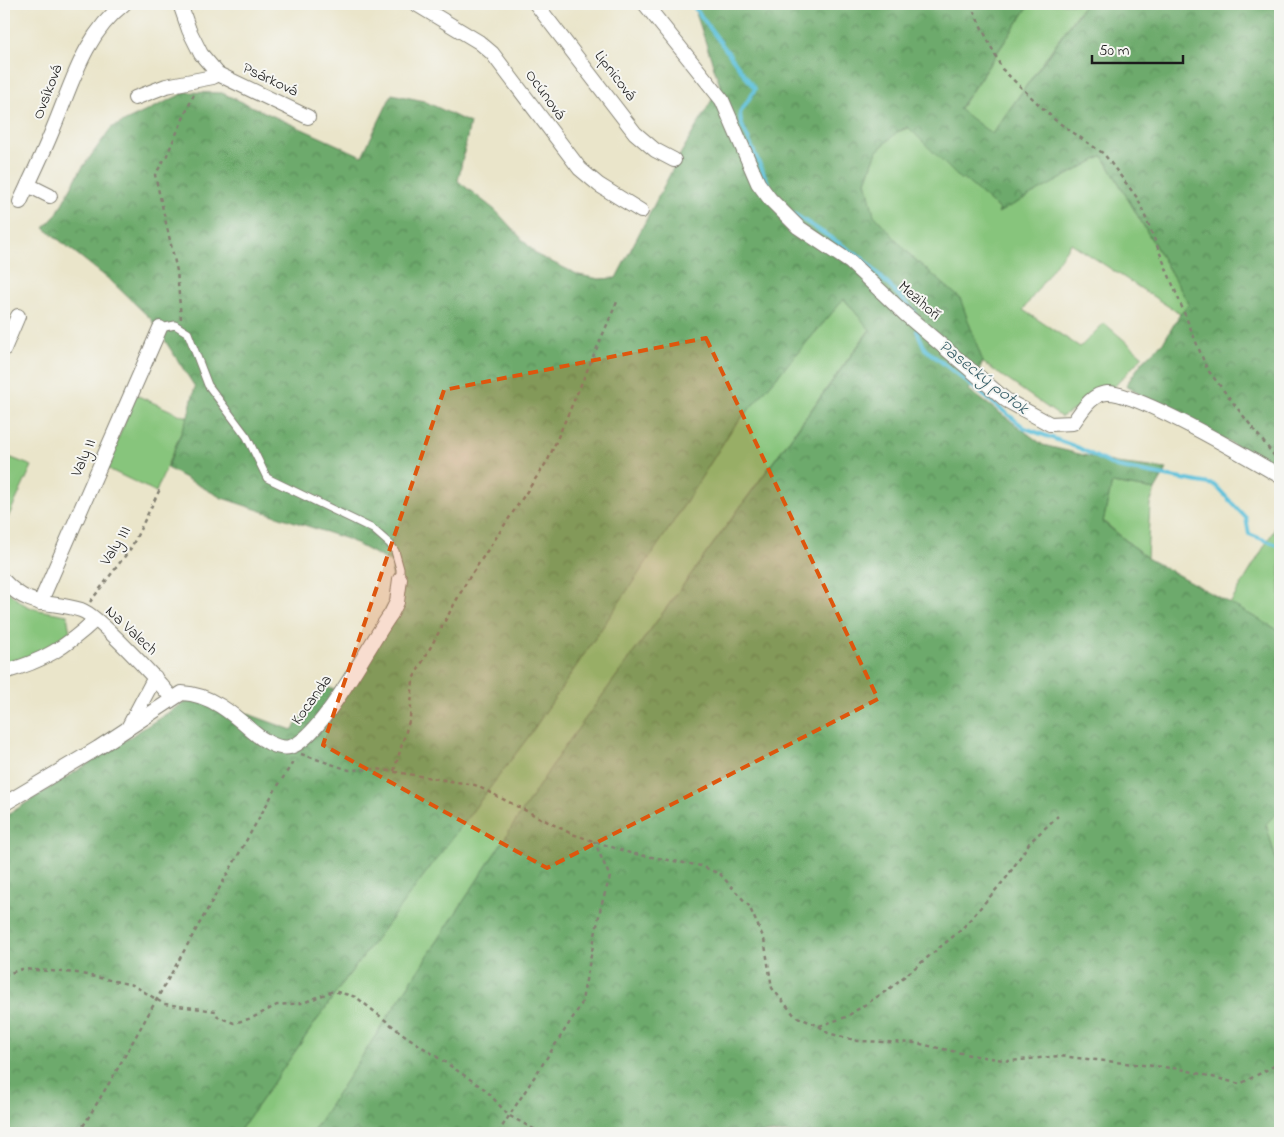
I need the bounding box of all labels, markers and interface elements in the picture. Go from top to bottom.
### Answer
scale bar [1092,32,1183,64]
text: 50 m [1099,40,1130,62]
street label: Lipnicová [588,46,642,106]
street label: Psárková [238,57,302,103]
street label: Ovsíková [27,61,69,123]
street label: Ocúnová [518,65,572,125]
street label: Mezihoří [892,275,946,327]
water label: Pasecký potok [932,334,1035,422]
street label: Valy II [65,435,103,482]
street label: Valy III [94,521,138,571]
street label: Na Valech [99,600,163,662]
street label: Kocanda [285,670,339,730]

